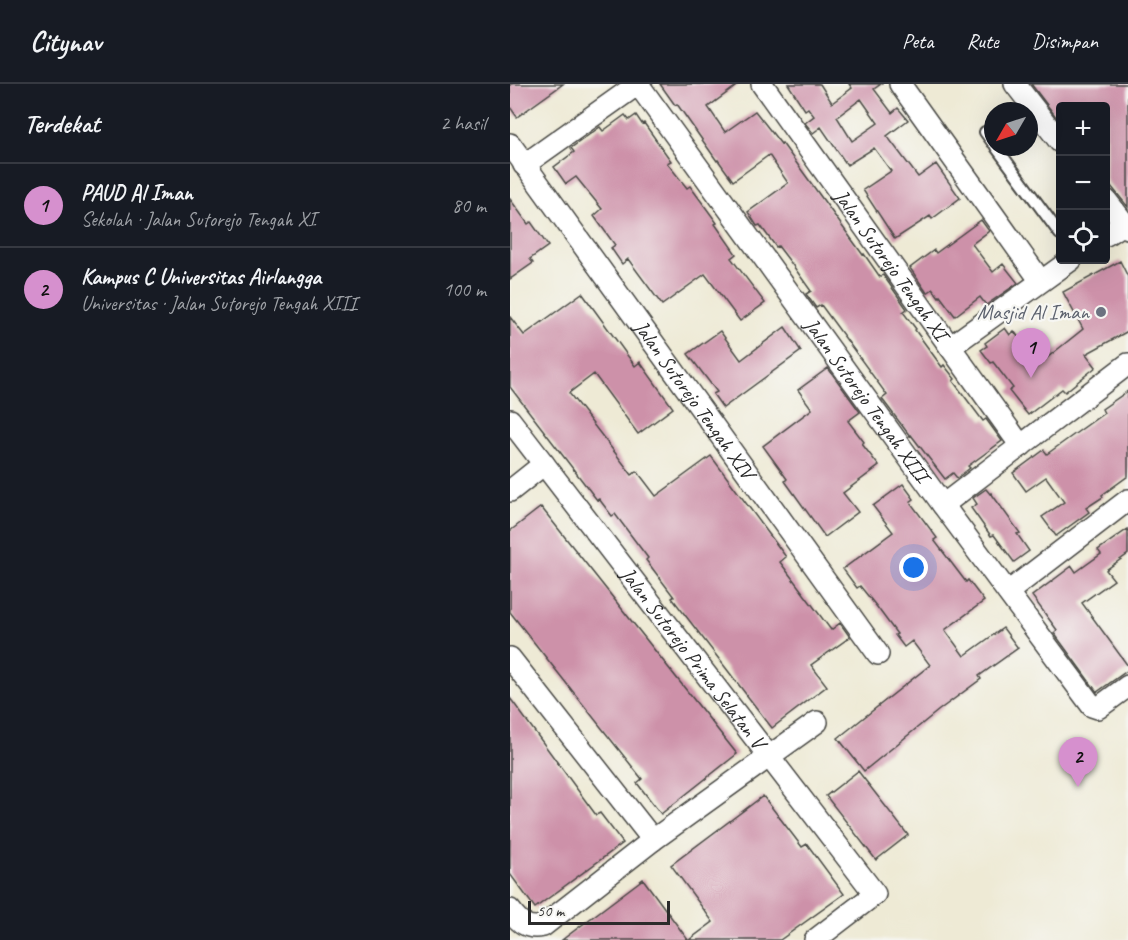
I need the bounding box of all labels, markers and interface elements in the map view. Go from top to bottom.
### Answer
text: Citynav [30,24,101,59]
text: Peta [902,28,933,54]
text: Rute [966,28,999,54]
text: Disimpan [1032,28,1098,54]
north arrow [984,102,1038,156]
map controls [1056,102,1110,264]
button: + [1056,102,1110,156]
text: Terdekat [24,107,100,140]
text: 2 hasil [440,111,486,136]
button: − [1056,156,1110,210]
text: PAUD Al Iman [81,179,193,207]
street label: Jalan Sutorejo Tengah XI [828,183,957,349]
text: 1 [39,193,48,218]
text: 80 m [452,193,486,218]
text: Sekolah · Jalan Sutorejo Tengah XI [81,207,316,232]
button: locate [1056,210,1110,264]
text: Kampus C Universitas Airlangga [81,263,321,291]
text: 2 [39,277,48,302]
text: 100 m [443,277,486,302]
text: Universitas · Jalan Sutorejo Tengah XIII [81,291,357,316]
place label: Masjid Al Iman [977,299,1091,325]
marker: Masjid Al Iman [1094,305,1108,319]
street label: Jalan Sutorejo Tengah XIII [798,312,938,491]
street label: Jalan Sutorejo Tengah XIV [628,314,763,488]
pin: 1 [1012,328,1050,378]
your location [899,553,928,582]
street label: Jalan Sutorejo Prima Selatan V [614,561,773,757]
pin: 2 [1058,738,1098,787]
scale bar [528,898,670,926]
text: 50 m [537,901,564,921]

